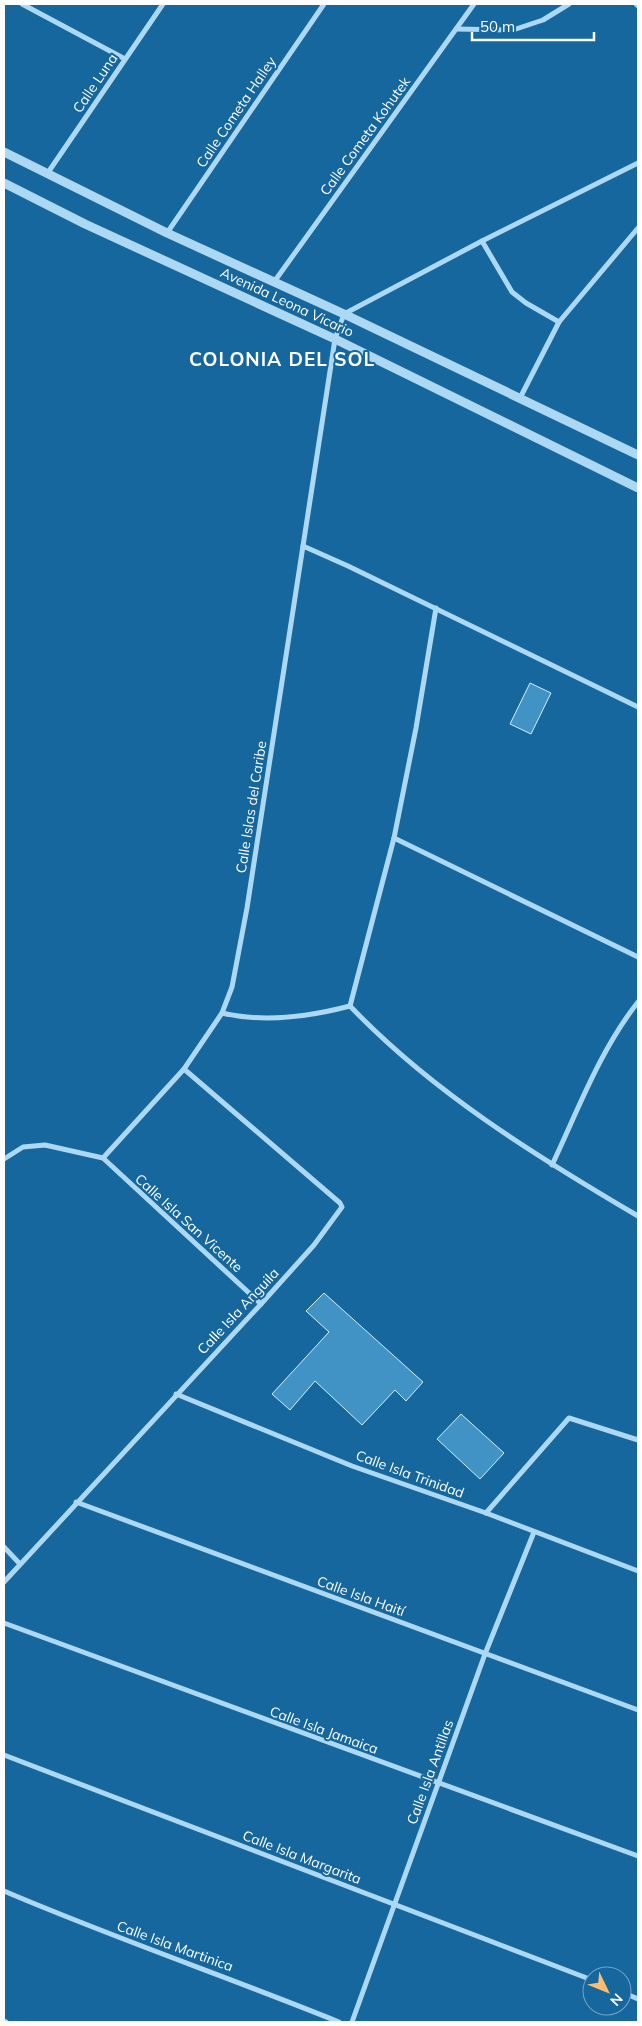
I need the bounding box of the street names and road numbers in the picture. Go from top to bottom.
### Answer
street label: Calle Luna [69,50,121,116]
street label: Calle Cometa Halley [192,52,280,171]
street label: Calle Cometa Kohutek [316,73,415,199]
street label: Avenida Leona Vicario [217,263,357,341]
street label: Calle Islas del Caribe [232,740,270,874]
street label: Calle Isla San Vicente [131,1170,247,1276]
street label: Calle Isla Anguila [193,1264,283,1358]
street label: Calle Isla Trinidad [353,1446,467,1502]
street label: Calle Isla Haití [315,1572,408,1620]
street label: Calle Isla Jamaica [267,1702,381,1758]
street label: Calle Isla Antillas [403,1717,457,1827]
street label: Calle Isla Margarita [240,1826,364,1888]
street label: Calle Isla Martinica [114,1917,236,1975]

